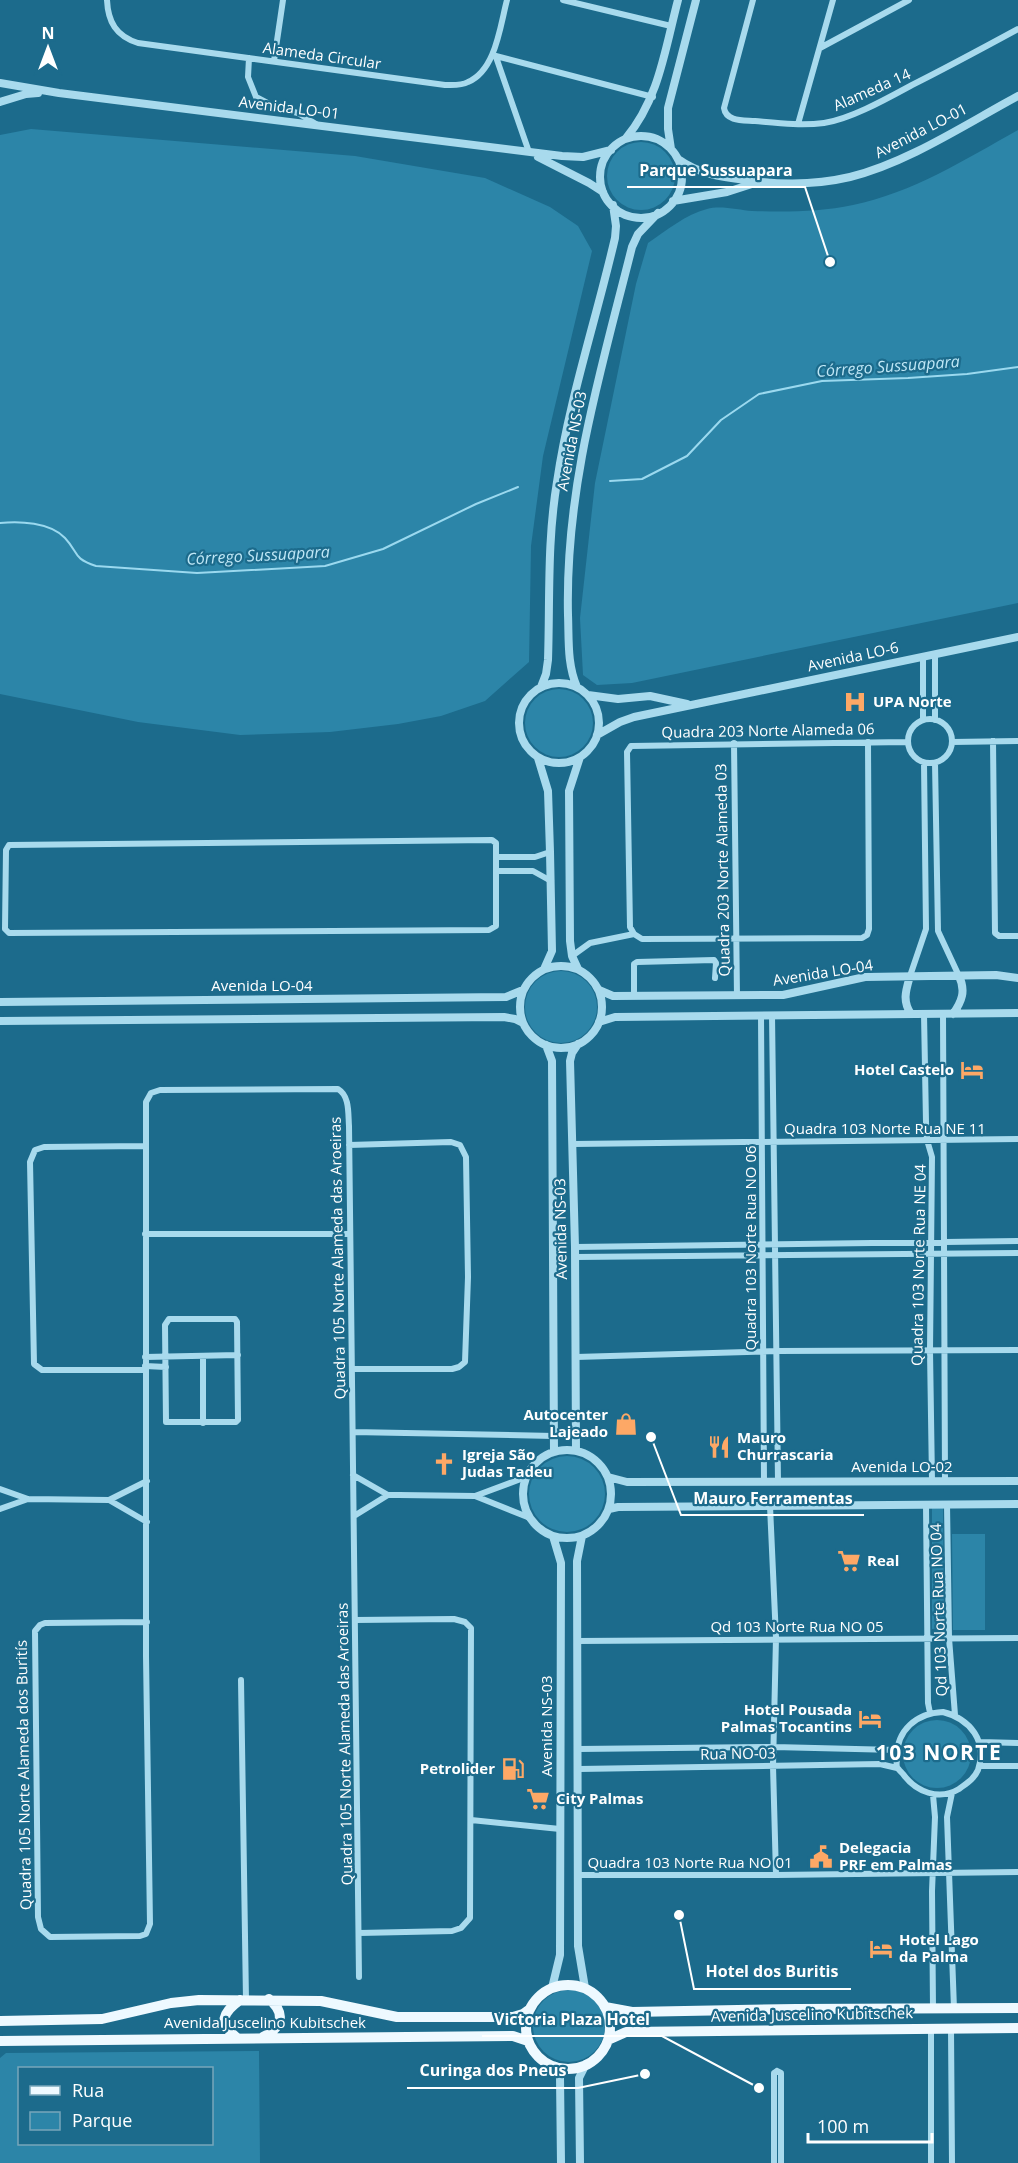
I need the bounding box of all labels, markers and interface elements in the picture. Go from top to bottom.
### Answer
north arrow [18,18,78,78]
text: N [41,22,55,44]
street label: Alameda Circular [262,37,383,73]
street label: Alameda 14 [830,63,914,115]
street label: Avenida LO-01 [238,91,341,123]
street label: Avenida LO-01 [871,98,970,162]
callout: Parque Sussuapara [627,153,805,187]
text: Parque Sussuapara [639,159,793,181]
water label: Córrego Sussuapara [816,350,960,382]
street label: Avenida NS-03 [552,389,590,492]
water label: Córrego Sussuapara [186,540,330,570]
street label: Avenida LO-6 [805,637,900,675]
hospital icon: UPA Norte [842,689,868,715]
place label: UPA Norte [873,691,952,711]
street label: Quadra 203 Norte Alameda 06 [661,718,875,742]
street label: Quadra 203 Norte Alameda 03 [710,763,734,977]
street label: Avenida LO-04 [771,954,875,990]
street label: Avenida LO-04 [211,975,313,995]
hotel icon: Hotel Castelo [959,1057,985,1083]
place label: Hotel Castelo [854,1059,954,1079]
street label: Quadra 105 Norte Alameda das Aroeiras [325,1116,349,1400]
street label: Quadra 103 Norte Rua NE 11 [784,1118,986,1138]
street label: Quadra 103 Norte Rua NO 06 [740,1145,760,1351]
street label: Quadra 103 Norte Rua NE 04 [906,1163,930,1366]
street label: Avenida NS-03 [549,1178,571,1280]
place label: Autocenter Lajeado [523,1404,608,1441]
shop icon: Autocenter Lajeado [613,1411,639,1437]
place label: Mauro Churrascaria [737,1427,834,1464]
restaurant icon: Mauro Churrascaria [706,1434,732,1460]
place label: Igreja São Judas Tadeu [460,1444,553,1481]
church icon: Igreja São Judas Tadeu [431,1451,457,1477]
street label: Avenida LO-02 [851,1456,953,1476]
callout: Mauro Ferramentas [681,1481,864,1515]
text: Mauro Ferramentas [693,1487,853,1509]
street label: Qd 103 Norte Rua NO 04 [925,1523,951,1697]
supermarket icon: Real [836,1548,862,1574]
place label: Real [867,1550,899,1570]
street label: Quadra 105 Norte Alameda das Aroeiras [332,1602,356,1886]
street label: Qd 103 Norte Rua NO 05 [710,1616,884,1636]
street label: Quadra 105 Norte Alameda dos Buritís [11,1640,35,1910]
street label: Avenida NS-03 [536,1675,556,1777]
place label: Hotel Pousada Palmas Tocantins [721,1699,852,1736]
hotel icon: Hotel Pousada Palmas Tocantins [857,1706,883,1732]
district label: 103 NORTE [876,1738,1002,1766]
street label: Rua NO-03 [700,1742,776,1764]
fuel station icon: Petrolider [500,1756,526,1782]
place label: Petrolider [420,1758,495,1778]
supermarket icon: City Palmas [525,1786,551,1812]
place label: City Palmas [556,1788,643,1808]
place label: Delegacia PRF em Palmas [839,1837,952,1874]
public building icon: Delegacia PRF em Palmas [808,1844,834,1870]
street label: Quadra 103 Norte Rua NO 01 [587,1852,793,1872]
place label: Hotel Lago da Palma [899,1929,979,1966]
hotel icon: Hotel Lago da Palma [868,1936,894,1962]
callout: Hotel dos Buritis [694,1955,851,1989]
text: Hotel dos Buritis [706,1960,839,1982]
callout: Victoria Plaza Hotel [482,2002,662,2036]
street label: Avenida Juscelino Kubitschek [711,2002,913,2026]
text: Victoria Plaza Hotel [494,2008,650,2030]
street label: Avenida Juscelino Kubitschek [164,2012,366,2032]
callout: Curinga dos Pneus [407,2054,578,2088]
text: Curinga dos Pneus [420,2059,566,2081]
legend [18,2067,213,2145]
text: Rua [72,2078,104,2102]
scale bar [808,2106,932,2144]
text: Parque [72,2108,132,2132]
text: 100 m [817,2114,869,2138]

